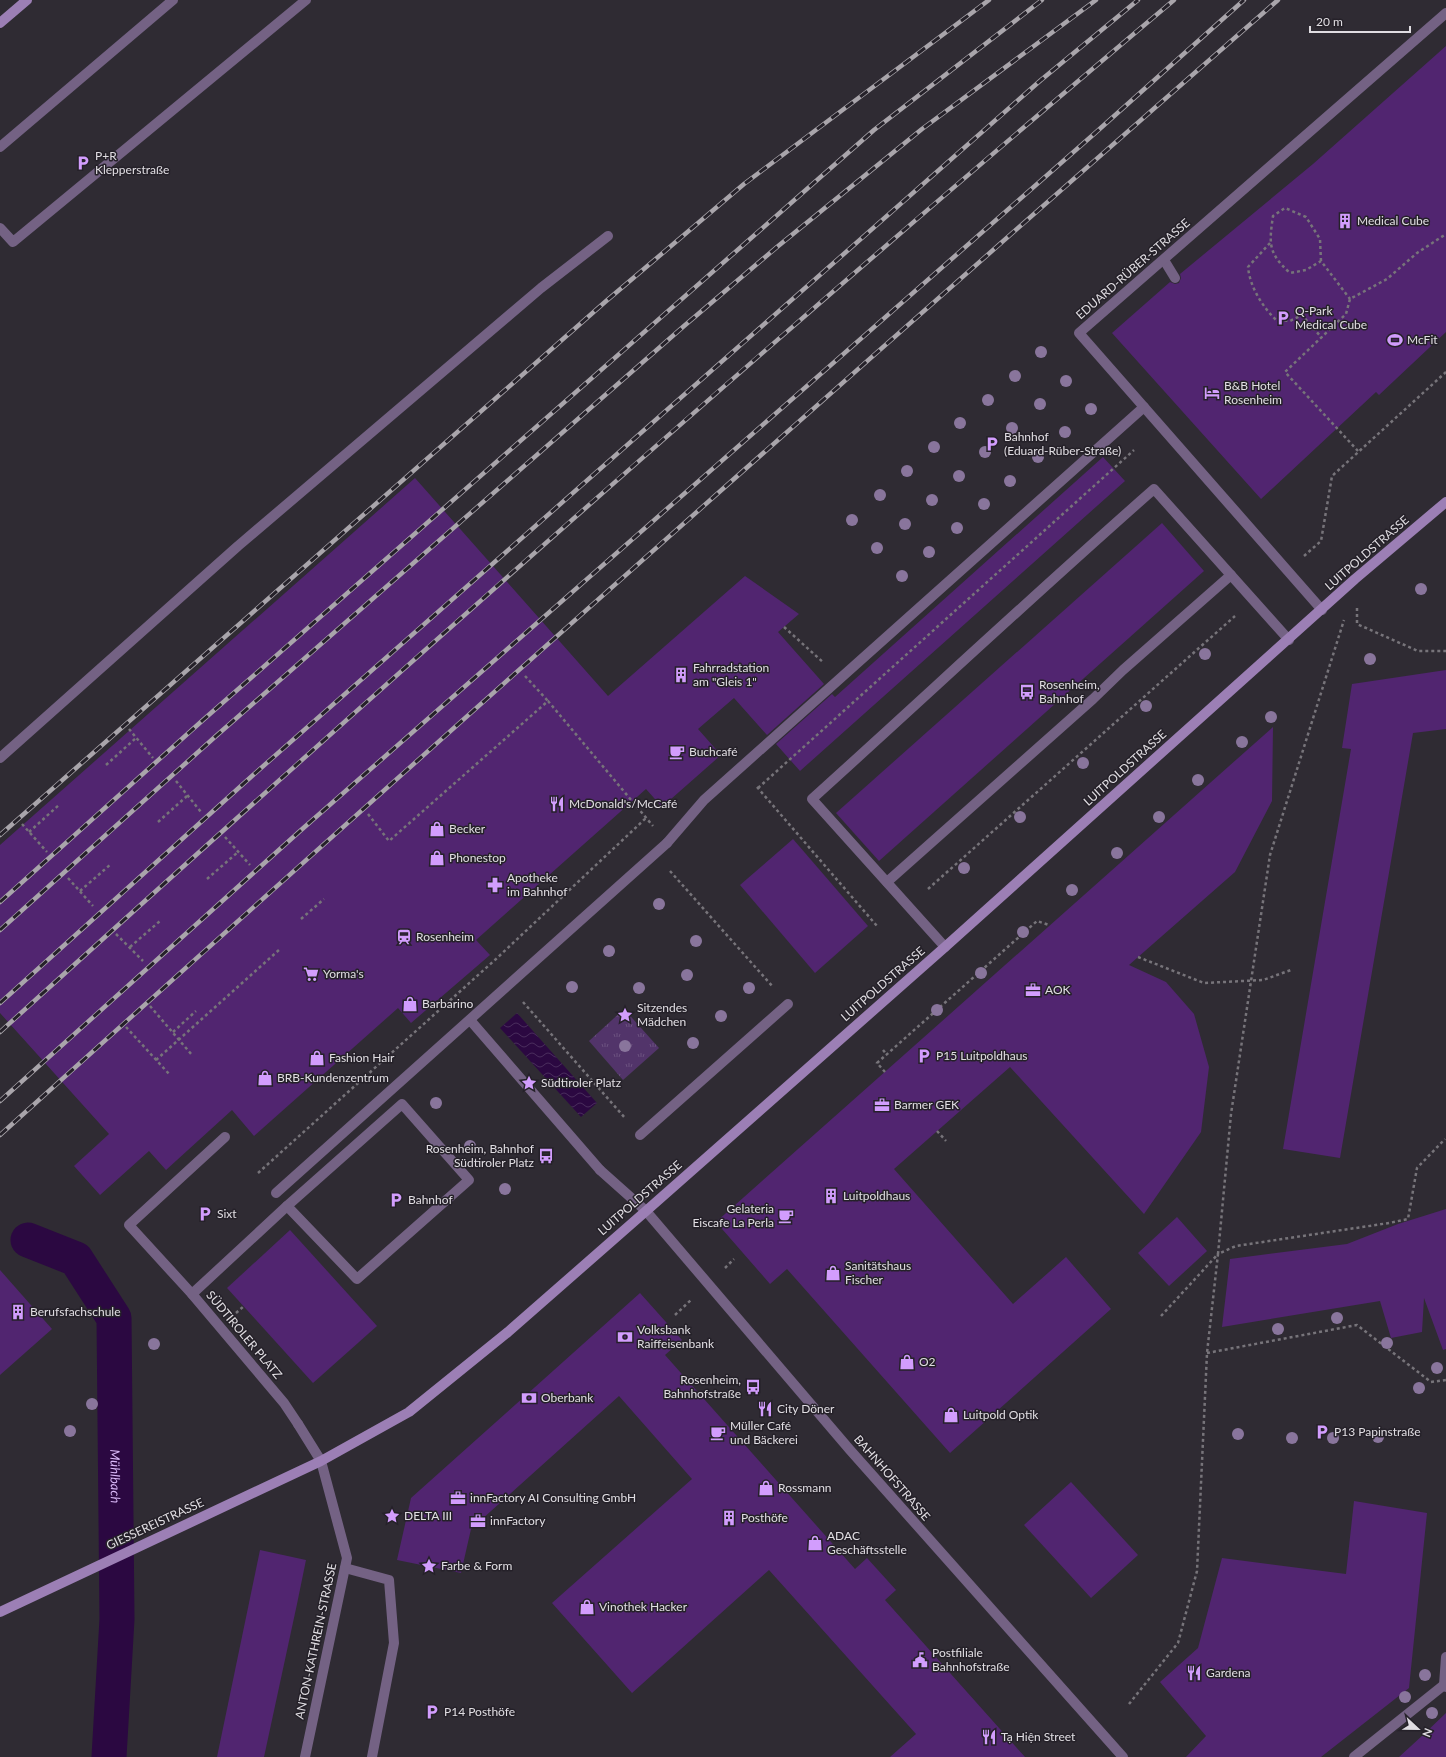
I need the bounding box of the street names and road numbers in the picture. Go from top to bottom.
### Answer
street label: EDUARD-RÜBER-STRASSE [1073,215,1193,322]
street label: LUITPOLDSTRASSE [1322,512,1412,593]
street label: LUITPOLDSTRASSE [1080,726,1169,809]
street label: LUITPOLDSTRASSE [838,943,928,1024]
street label: LUITPOLDSTRASSE [595,1157,685,1238]
street label: SÜDTIROLER PLATZ [203,1288,286,1382]
street label: BAHNHOFSTRASSE [851,1432,934,1524]
street label: GIESSEREISTRASSE [104,1494,206,1553]
street label: ANTON-KATHREIN-STRASSE [292,1561,339,1720]

